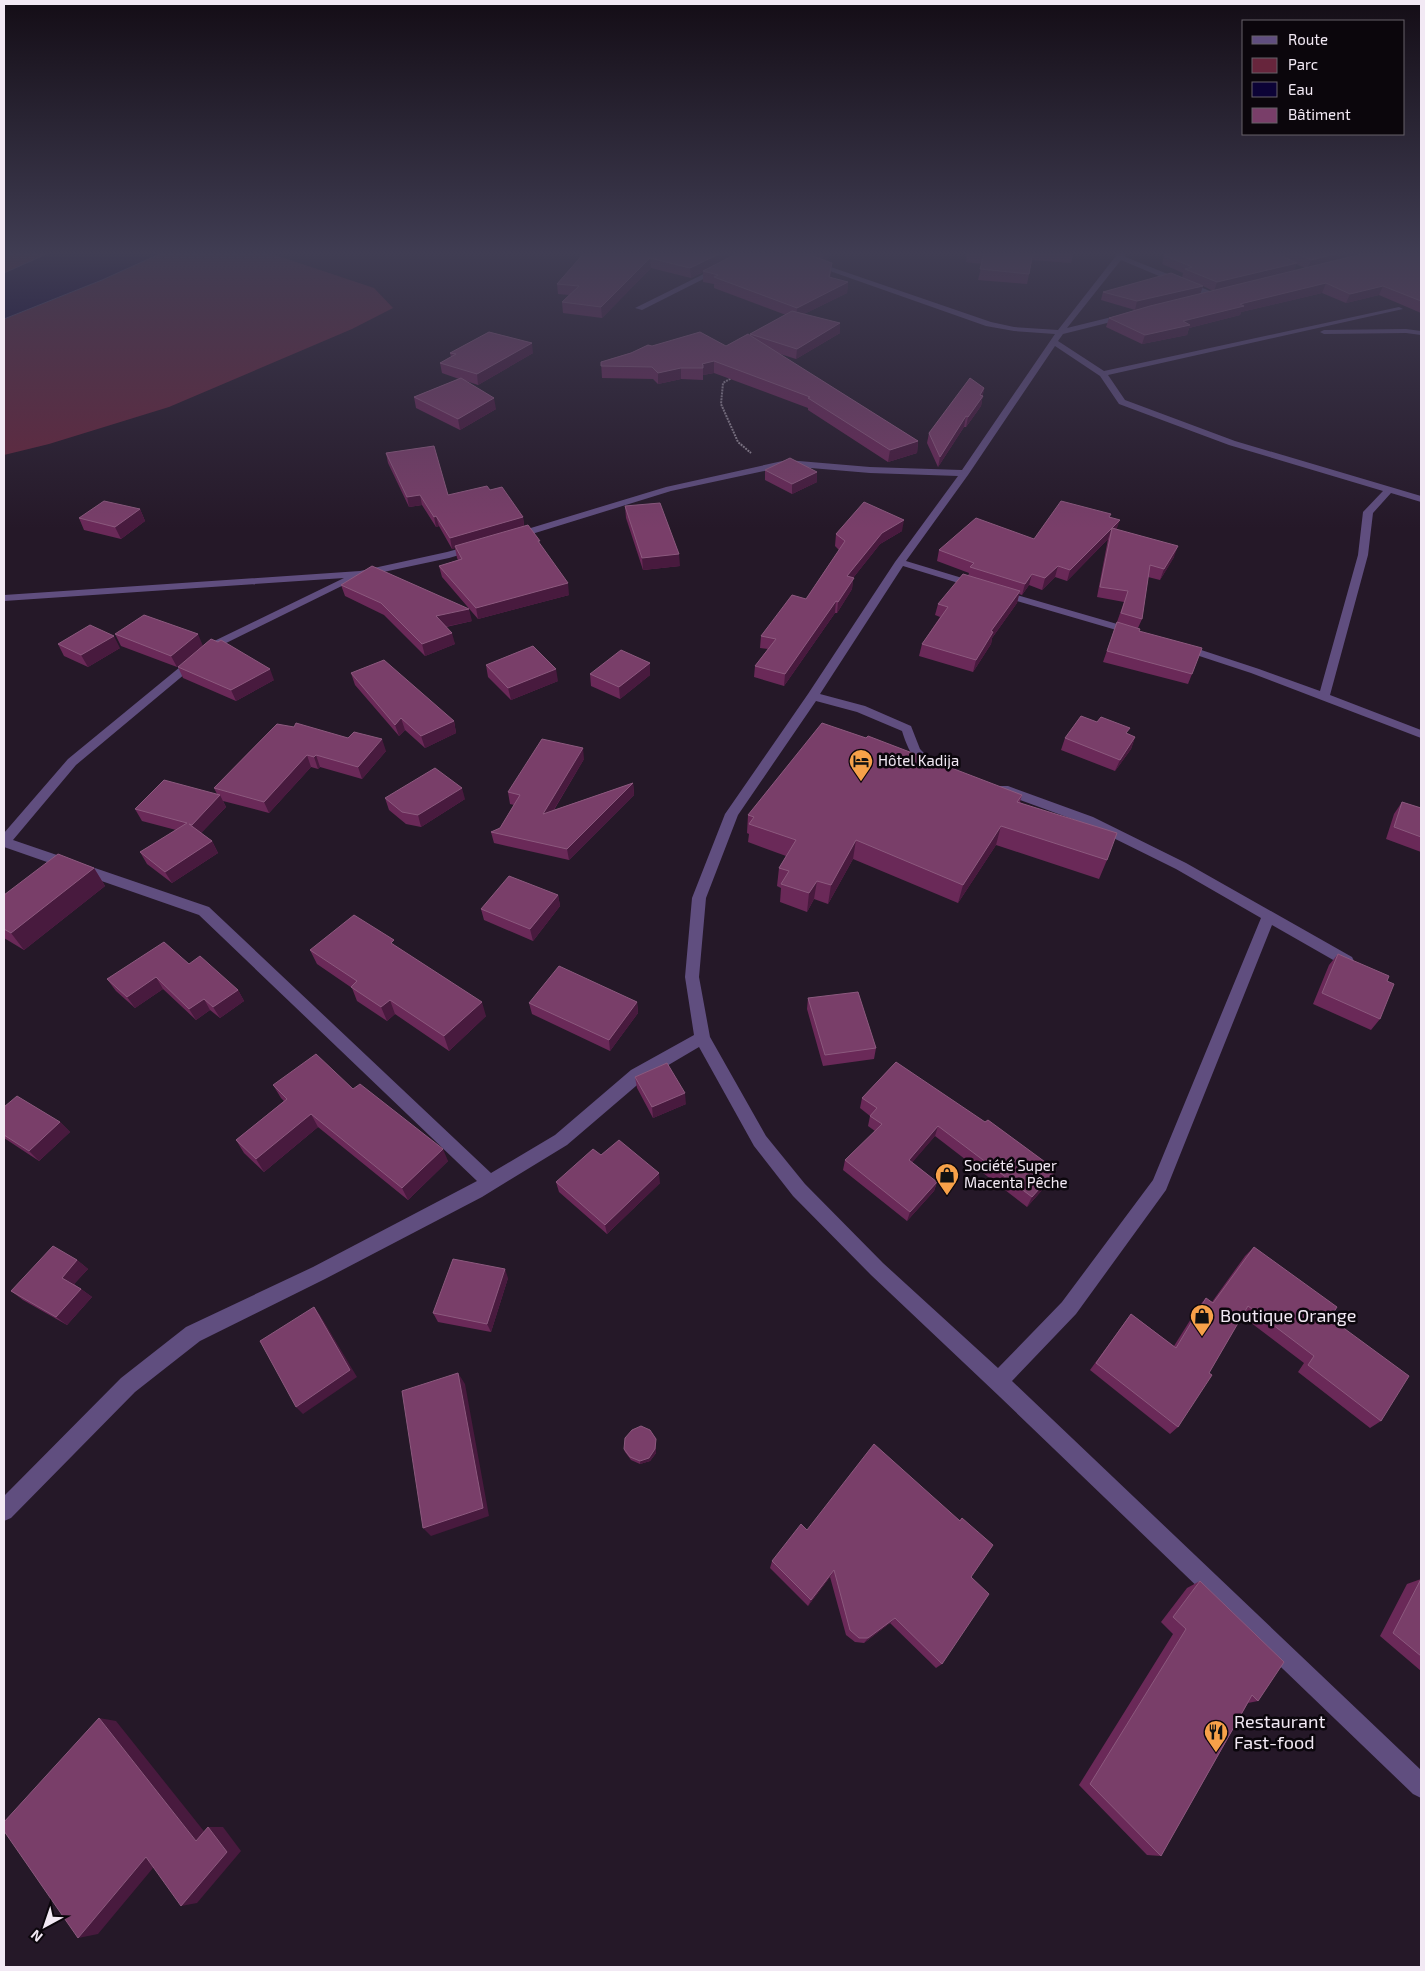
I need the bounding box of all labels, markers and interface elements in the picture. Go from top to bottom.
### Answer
legend [1242,20,1405,135]
text: Route [1288,30,1328,48]
text: Parc [1288,55,1318,73]
text: Eau [1288,80,1313,98]
text: Bâtiment [1288,105,1351,123]
hotel icon: Hôtel Kadija [848,748,874,782]
place label: Hôtel Kadija [878,751,959,770]
place label: Société Super Macenta Pêche [964,1156,1068,1191]
shop icon: Société Super Macenta Pêche [934,1162,960,1196]
shop icon: Boutique Orange [1189,1303,1215,1337]
place label: Boutique Orange [1220,1304,1356,1326]
place label: Restaurant Fast-food [1234,1710,1325,1753]
restaurant icon: Restaurant Fast-food [1203,1719,1229,1753]
north arrow [20,1901,70,1951]
text: N [27,1927,46,1946]

